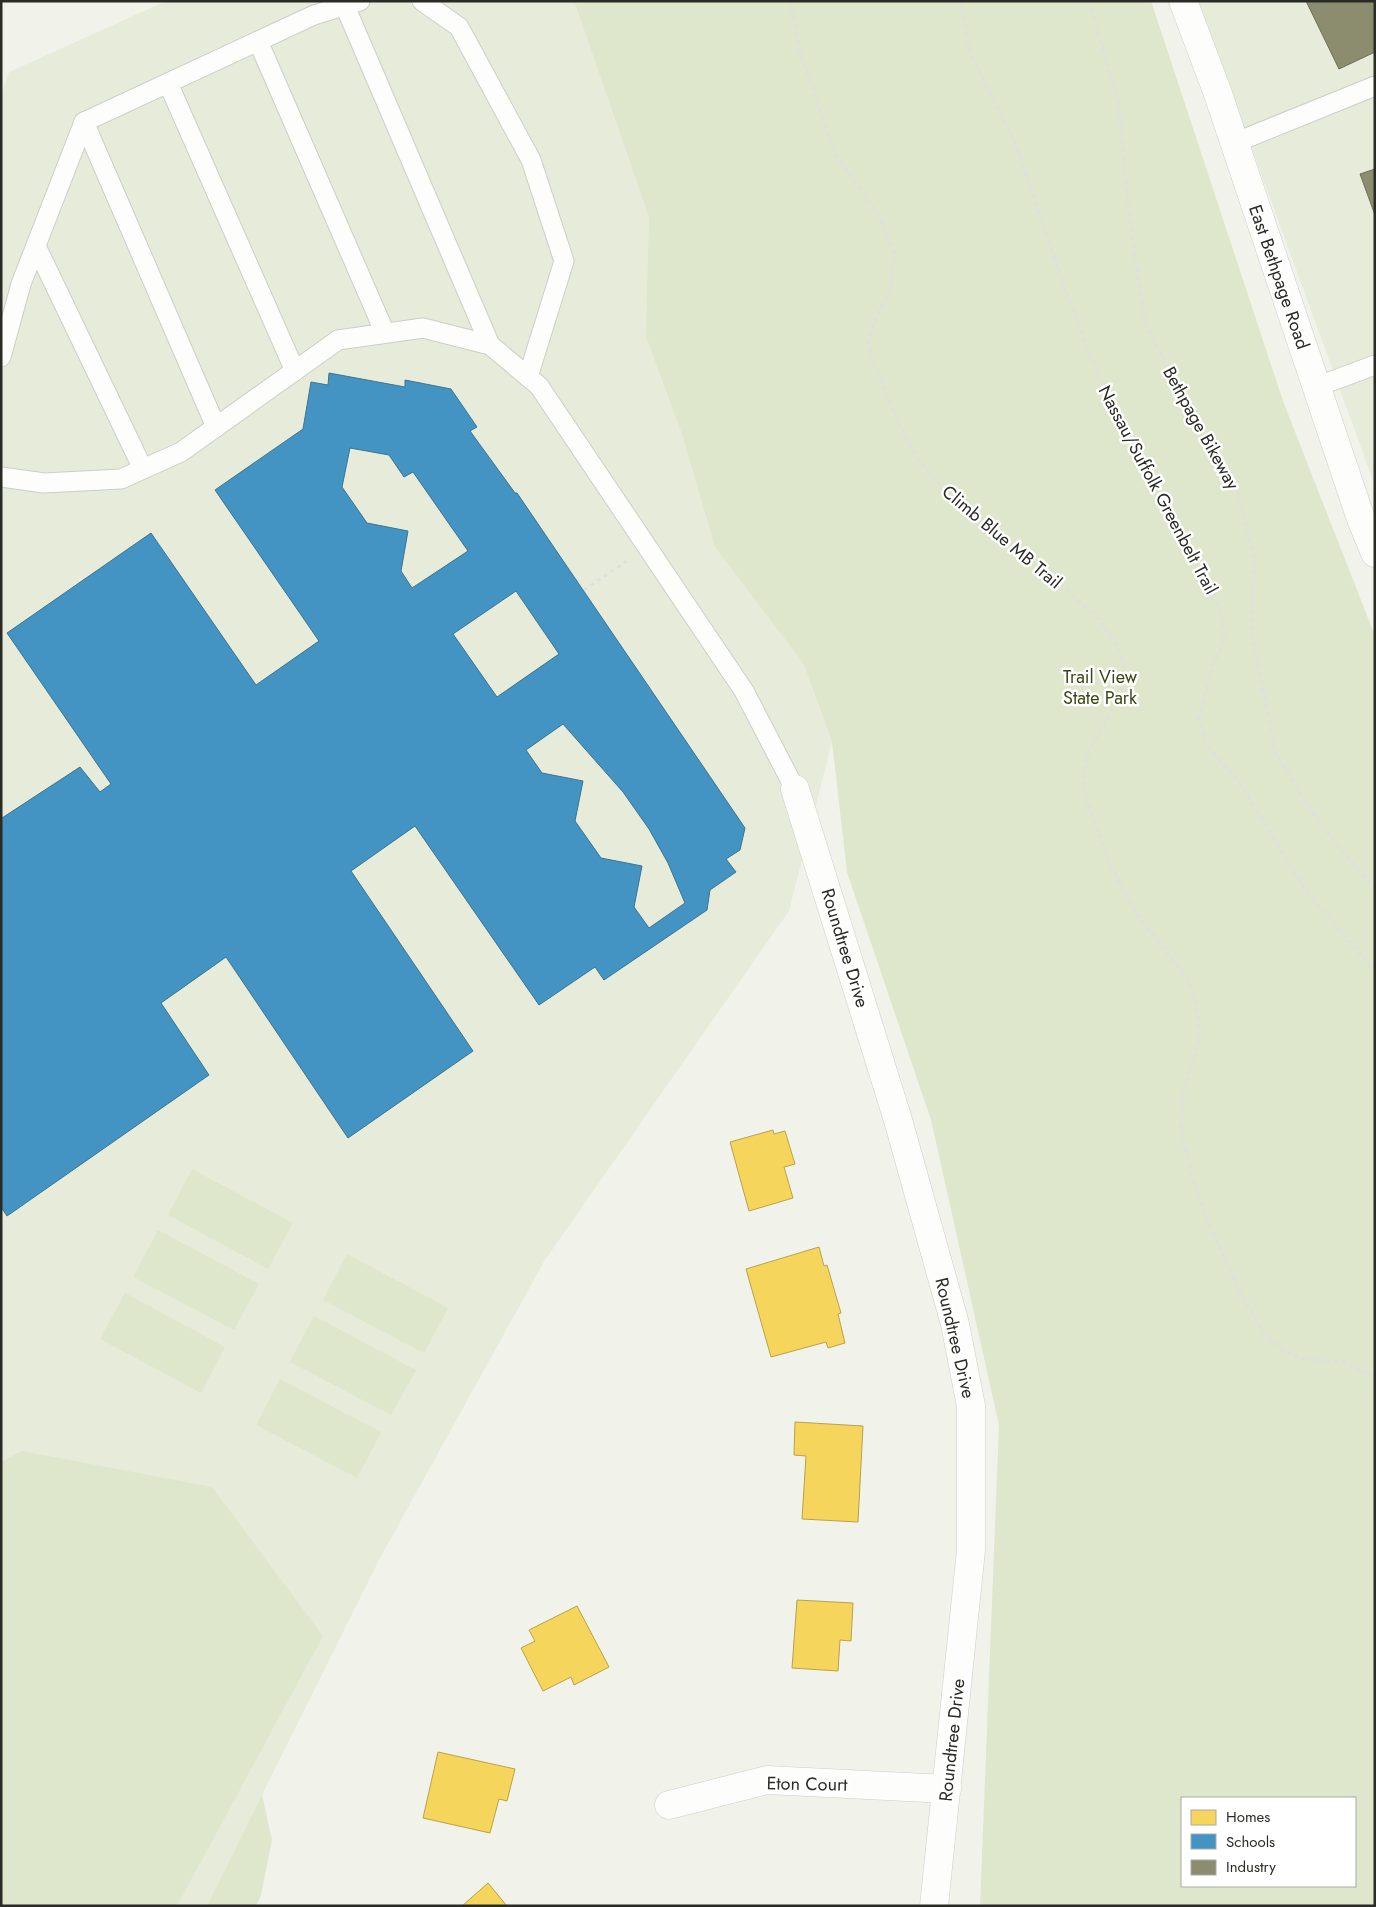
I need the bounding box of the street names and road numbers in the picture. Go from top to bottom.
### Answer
street label: East Bethpage Road [1242,201,1316,353]
street label: Bethpage Bikeway [1156,362,1246,494]
street label: Nassau/Suffolk Greenbelt Trail [1092,381,1224,599]
street label: Climb Blue MB Trail [936,479,1068,595]
street label: Roundtree Drive [815,885,875,1011]
street label: Roundtree Drive [928,1275,982,1401]
street label: Roundtree Drive [933,1677,971,1803]
street label: Eton Court [766,1770,848,1798]

